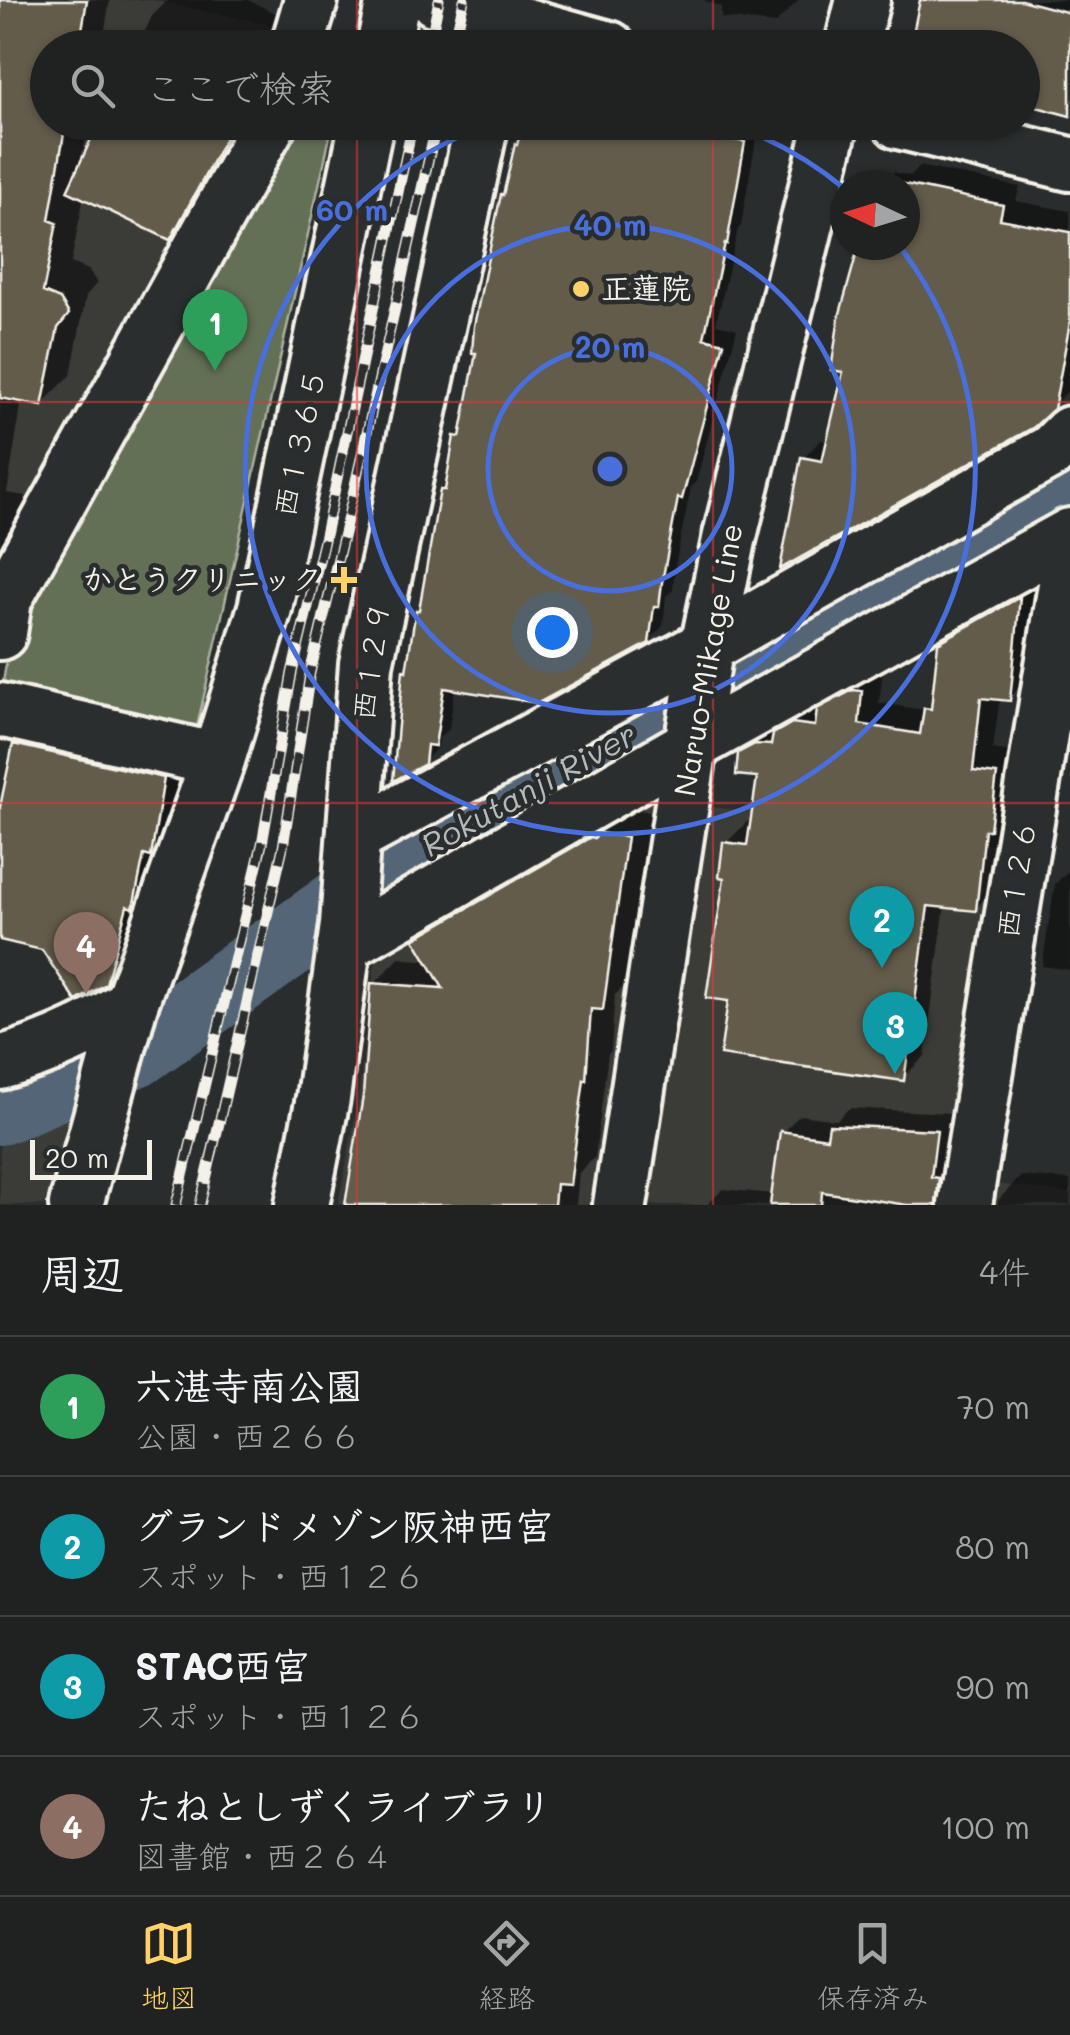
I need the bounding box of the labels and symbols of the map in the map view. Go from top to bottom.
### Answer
north arrow [830,170,920,260]
text: 60 m [316,189,388,229]
text: 40 m [574,204,646,244]
place label: 正蓮院 [601,267,691,307]
marker: 正蓮院 [570,278,592,300]
pin: 1 [182,288,248,371]
text: 20 m [575,326,645,366]
street label: 西１３６５ [263,365,333,520]
centre of rings [592,451,628,487]
street label: Naruo-Mikage Line [663,520,751,799]
place label: かとうクリニック [82,558,322,598]
marker: かとうクリニック [331,567,357,593]
street label: 西１２９ [342,599,398,723]
your location [527,607,578,658]
water label: Rokutanji River [413,712,643,865]
street label: 西１２６ [986,816,1044,941]
pin: 2 [850,886,914,968]
pin: 4 [54,912,118,994]
pin: 3 [862,992,928,1074]
scale bar [30,1135,152,1180]

